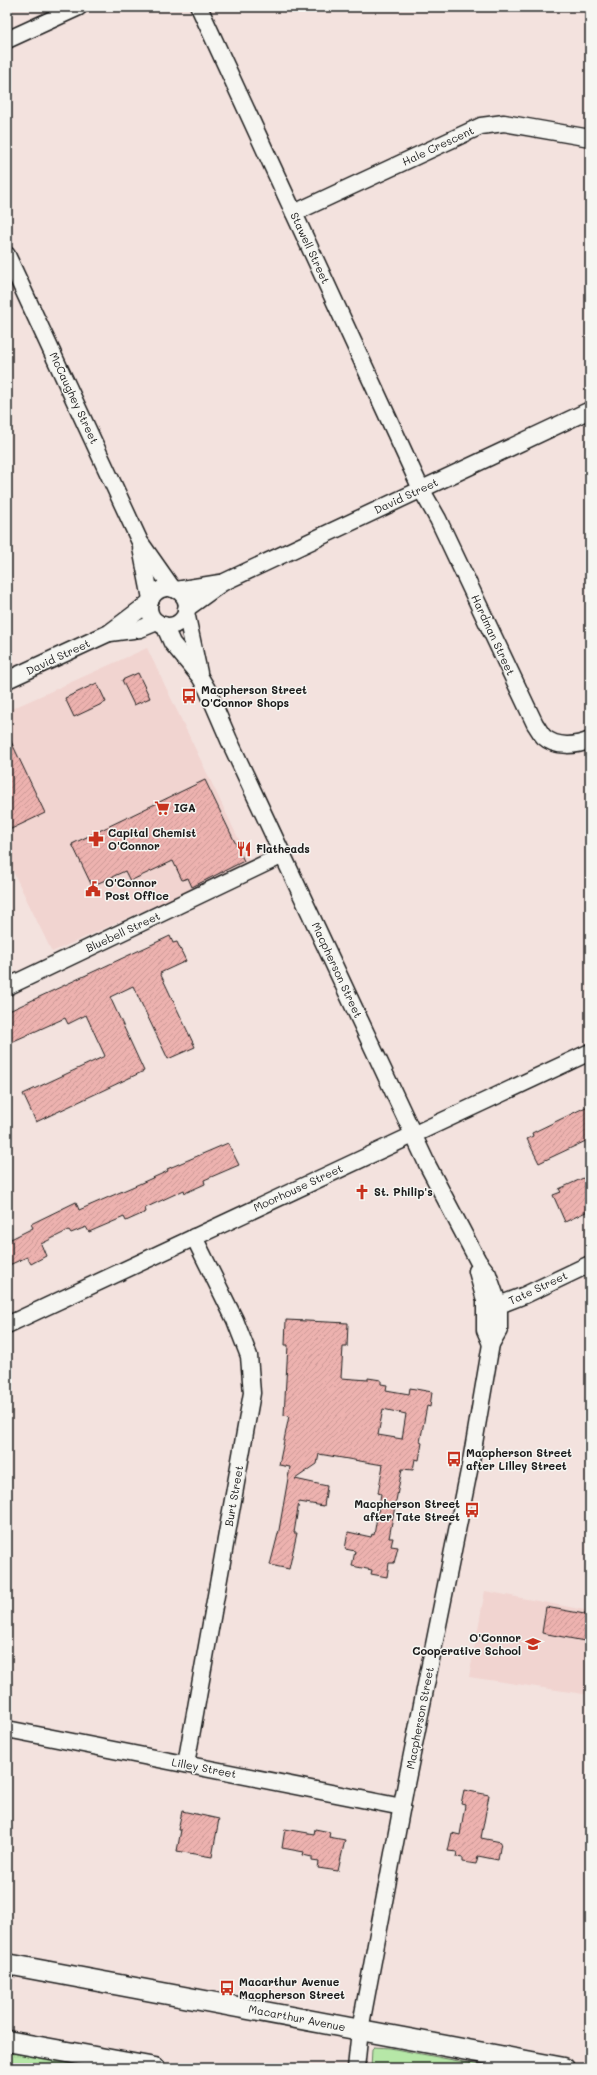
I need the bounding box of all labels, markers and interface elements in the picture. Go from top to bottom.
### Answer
street label: Hale Crescent [399,122,476,169]
street label: Stawell Street [287,210,334,286]
street label: McCaughey Street [47,349,102,446]
street label: David Street [371,474,440,517]
street label: Hardman Street [468,592,519,678]
street label: David Street [23,635,92,678]
place label: Macpherson Street O'Connor Shops [201,682,307,710]
bus stop icon: Macpherson Street O'Connor Shops [180,687,198,705]
supermarket icon: IGA [153,799,171,817]
place label: IGA [174,800,196,815]
place label: Capital Chemist O'Connor [108,825,196,853]
pharmacy icon: Capital Chemist O'Connor [87,830,105,848]
restaurant icon: Flatheads [235,840,253,858]
place label: Flatheads [256,841,310,856]
place label: O'Connor Post Office [105,875,169,903]
public building icon: O'Connor Post Office [84,880,102,898]
street label: Bluebell Street [83,908,162,955]
street label: Macpherson Street [309,920,366,1020]
street label: Moorhouse Street [251,1160,345,1215]
church icon: St. Philip's [353,1183,371,1201]
place label: St. Philip's [374,1184,433,1199]
street label: Tate Street [506,1267,570,1308]
place label: Macpherson Street after Lilley Street [466,1445,572,1473]
bus stop icon: Macpherson Street after Lilley Street [445,1450,463,1468]
street label: Burt Street [221,1464,246,1528]
place label: Macpherson Street after Tate Street [354,1496,460,1524]
bus stop icon: Macpherson Street after Tate Street [463,1501,481,1519]
place label: O'Connor Cooperative School [412,1630,521,1658]
school or university icon: O'Connor Cooperative School [524,1635,542,1653]
street label: Macpherson Street [402,1665,437,1770]
street label: Lilley Street [170,1754,238,1781]
place label: Macarthur Avenue Macpherson Street [239,1974,345,2002]
bus stop icon: Macarthur Avenue Macpherson Street [218,1979,236,1997]
street label: Macarthur Avenue [247,2001,347,2034]

